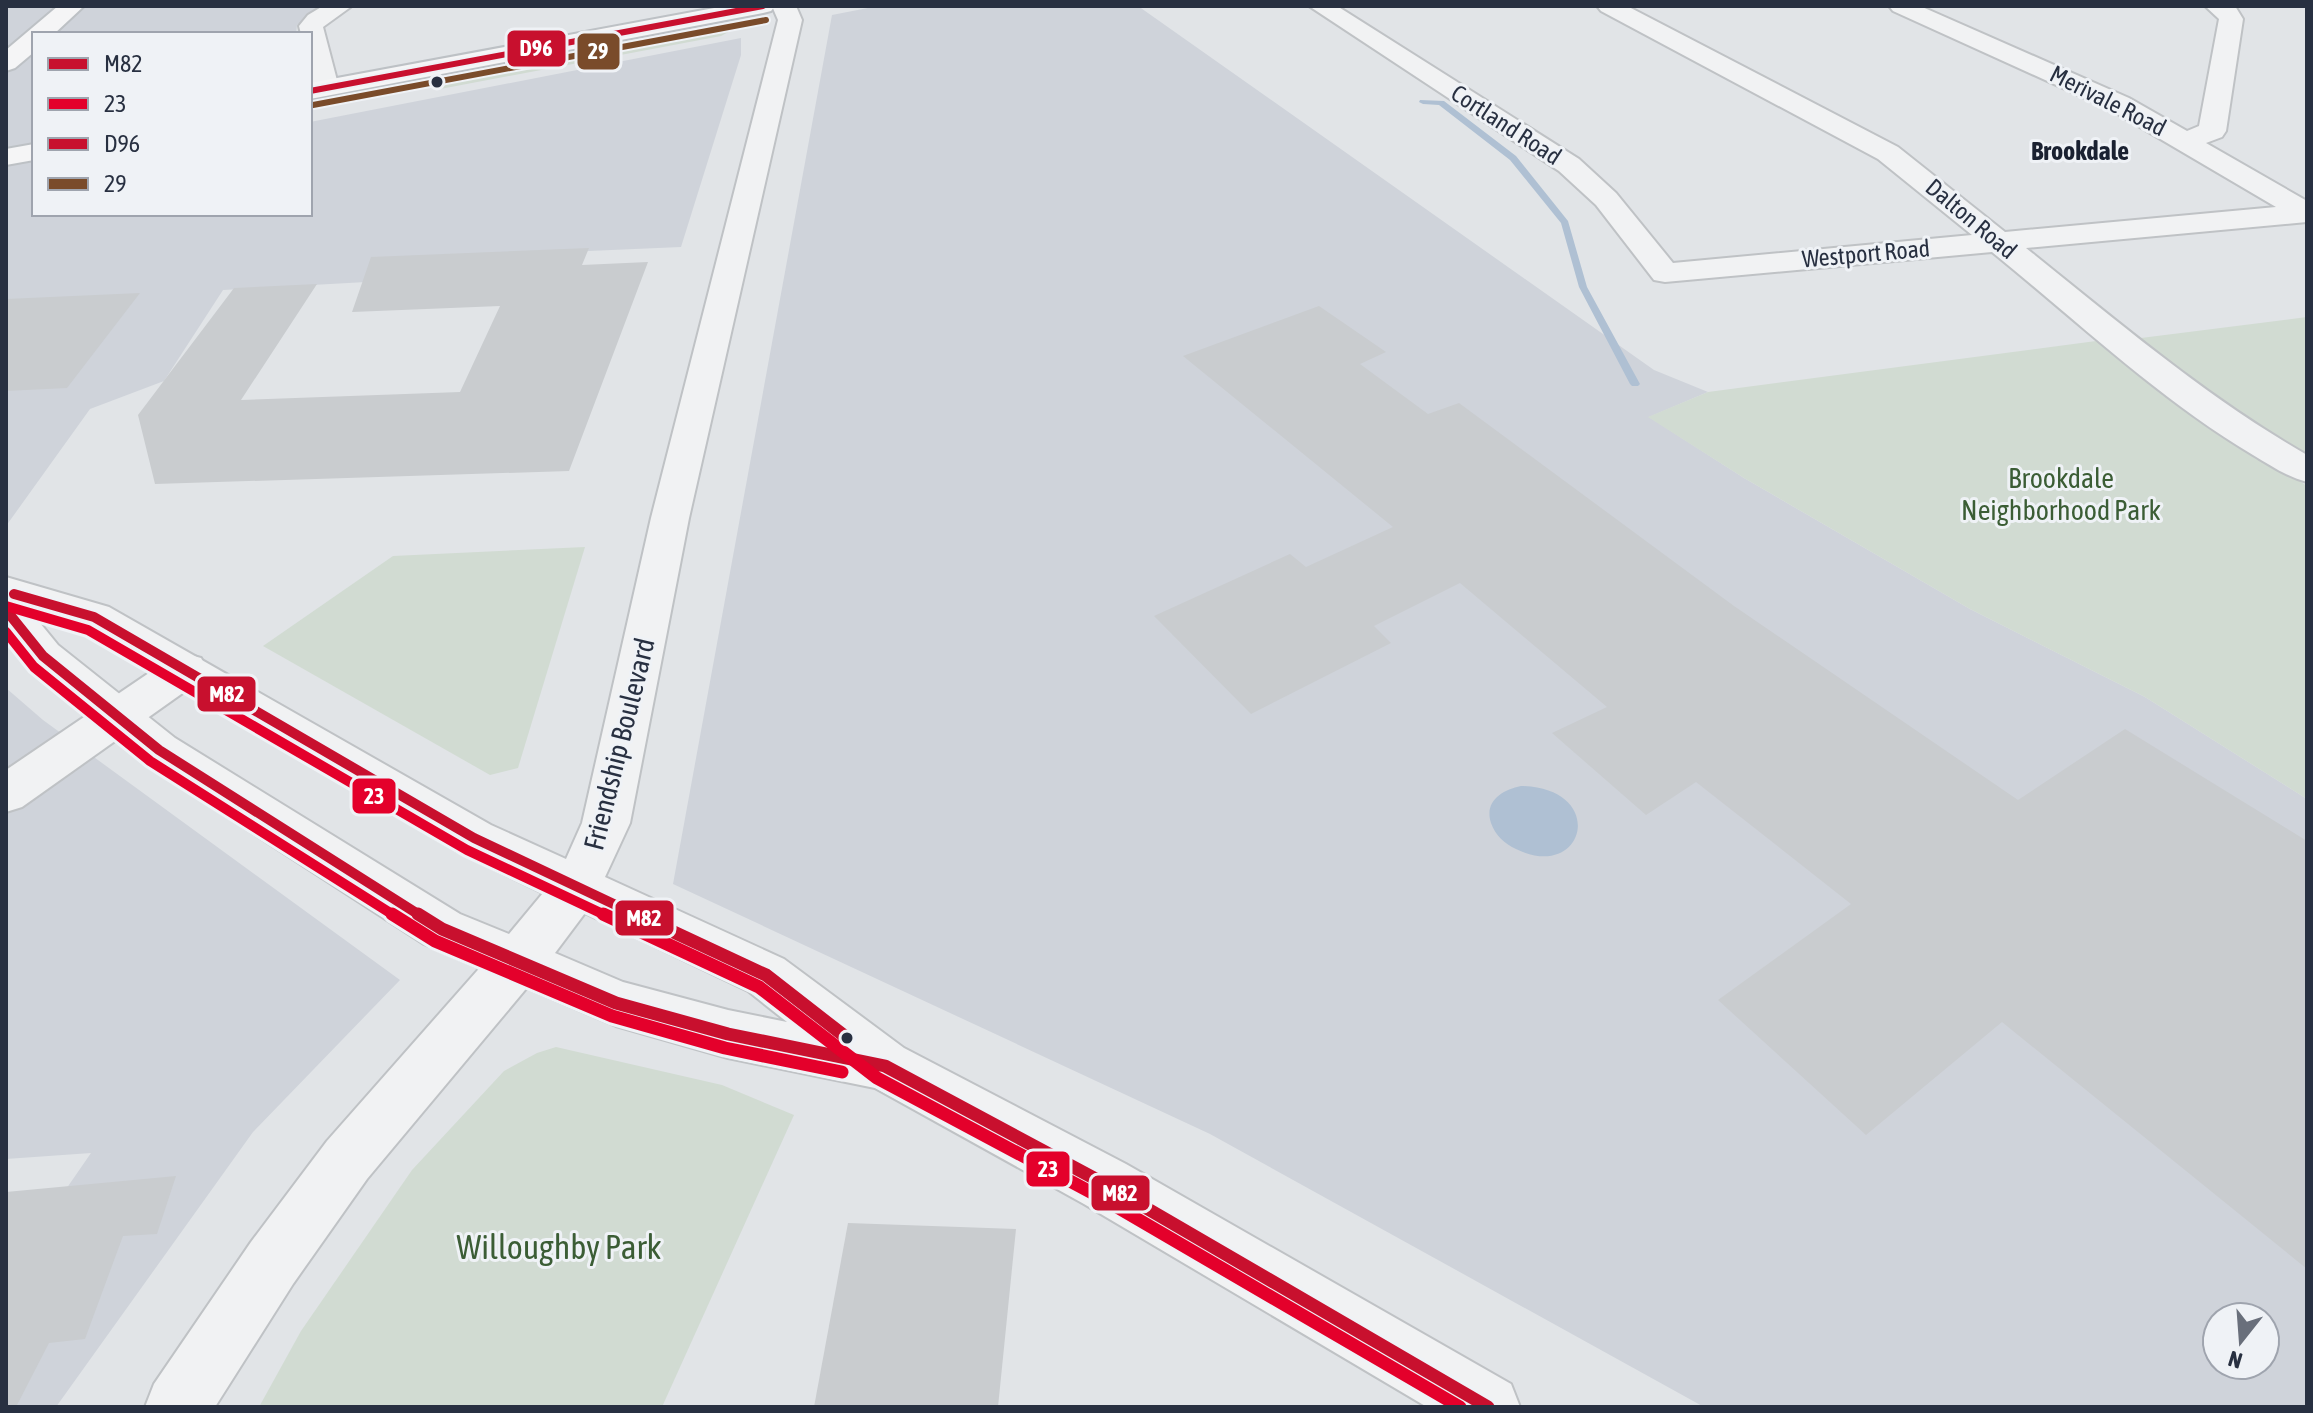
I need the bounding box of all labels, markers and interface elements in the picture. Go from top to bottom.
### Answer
line badge: D96 [506,29,567,68]
legend [32,32,312,216]
line badge: 29 [576,32,621,71]
text: D96 [519,35,553,61]
text: 29 [588,38,608,64]
text: M82 [104,50,143,77]
street label: Merivale Road [2046,60,2171,141]
unlabelled marker [429,74,445,90]
street label: Cortland Road [1446,79,1566,170]
text: 23 [104,90,127,117]
text: D96 [104,130,140,157]
district label: Brookdale [2031,136,2129,166]
text: 29 [104,170,127,197]
street label: Dalton Road [1921,173,2022,264]
street label: Westport Road [1801,234,1931,273]
park label: Brookdale Neighborhood Park [1961,462,2161,526]
street label: Friendship Boulevard [577,635,661,853]
line badge: M82 [196,675,257,713]
text: M82 [209,681,245,707]
line badge: 23 [351,777,397,815]
text: 23 [364,783,384,809]
line badge: M82 [614,899,675,937]
text: M82 [626,905,662,931]
unlabelled marker [839,1030,855,1046]
line badge: 23 [1025,1150,1071,1188]
text: 23 [1038,1156,1058,1182]
line badge: M82 [1090,1174,1151,1212]
text: M82 [1102,1180,1138,1206]
park label: Willoughby Park [457,1227,661,1266]
north arrow [2201,1301,2281,1381]
text: N [2225,1346,2245,1374]

